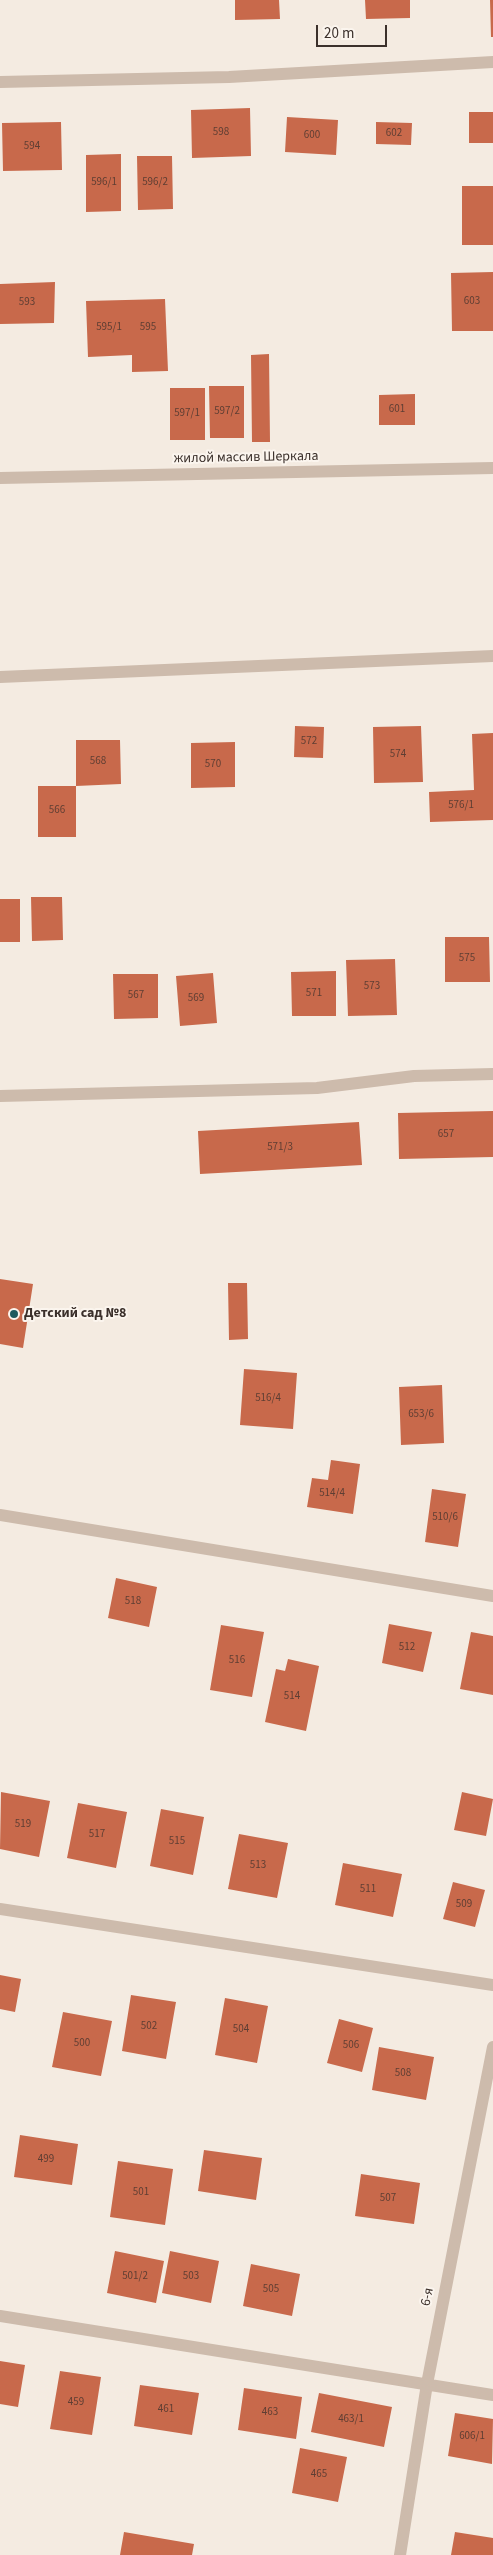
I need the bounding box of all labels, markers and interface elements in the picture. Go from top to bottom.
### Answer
scale bar [318,15,389,47]
text: 20 m [324,23,354,44]
house number: 598 [213,126,229,140]
house number: 602 [386,127,402,141]
house number: 600 [304,129,320,143]
house number: 594 [24,140,40,154]
house number: 596/1 [91,176,117,190]
house number: 596/2 [142,176,168,190]
house number: 603 [464,295,480,309]
house number: 593 [19,296,35,310]
house number: 595/1 [96,321,122,335]
house number: 595 [140,321,156,335]
house number: 601 [389,403,405,417]
house number: 597/2 [214,405,240,419]
house number: 597/1 [174,407,200,421]
street label: жилой массив Шеркала [173,448,319,468]
house number: 572 [301,735,317,749]
house number: 574 [390,748,406,762]
house number: 568 [90,755,106,769]
house number: 570 [205,758,221,772]
house number: 576/1 [448,799,474,813]
house number: 566 [49,804,65,818]
house number: 575 [459,952,475,966]
house number: 573 [364,980,380,994]
house number: 571 [306,987,322,1001]
house number: 567 [128,989,144,1003]
house number: 569 [188,992,204,1006]
house number: 657 [438,1128,454,1142]
house number: 571/3 [267,1141,293,1155]
place label: Детский сад №8 [24,1306,126,1322]
marker: Детский сад №8 [8,1308,20,1320]
house number: 516/4 [255,1392,281,1406]
house number: 653/6 [408,1408,434,1422]
house number: 514/4 [319,1487,345,1501]
house number: 510/6 [432,1511,458,1525]
house number: 518 [125,1595,141,1609]
house number: 512 [399,1641,415,1655]
house number: 516 [229,1654,245,1668]
house number: 514 [284,1690,300,1704]
house number: 519 [15,1818,31,1832]
house number: 517 [89,1828,105,1842]
house number: 515 [169,1835,185,1849]
house number: 513 [250,1859,266,1873]
house number: 511 [360,1883,376,1897]
house number: 509 [456,1898,472,1912]
house number: 502 [141,2020,157,2034]
house number: 504 [233,2023,249,2037]
house number: 500 [74,2037,90,2051]
house number: 506 [343,2039,359,2053]
house number: 508 [395,2067,411,2081]
house number: 499 [38,2153,54,2167]
house number: 501 [133,2186,149,2200]
house number: 507 [380,2192,396,2206]
house number: 501/2 [122,2270,148,2284]
house number: 503 [183,2270,199,2284]
house number: 505 [263,2283,279,2297]
street label: 6-я [418,2286,438,2308]
house number: 459 [68,2396,84,2410]
house number: 461 [158,2403,174,2417]
house number: 463 [262,2406,278,2420]
house number: 463/1 [338,2413,364,2427]
house number: 606/1 [459,2430,485,2444]
house number: 465 [311,2468,327,2482]

